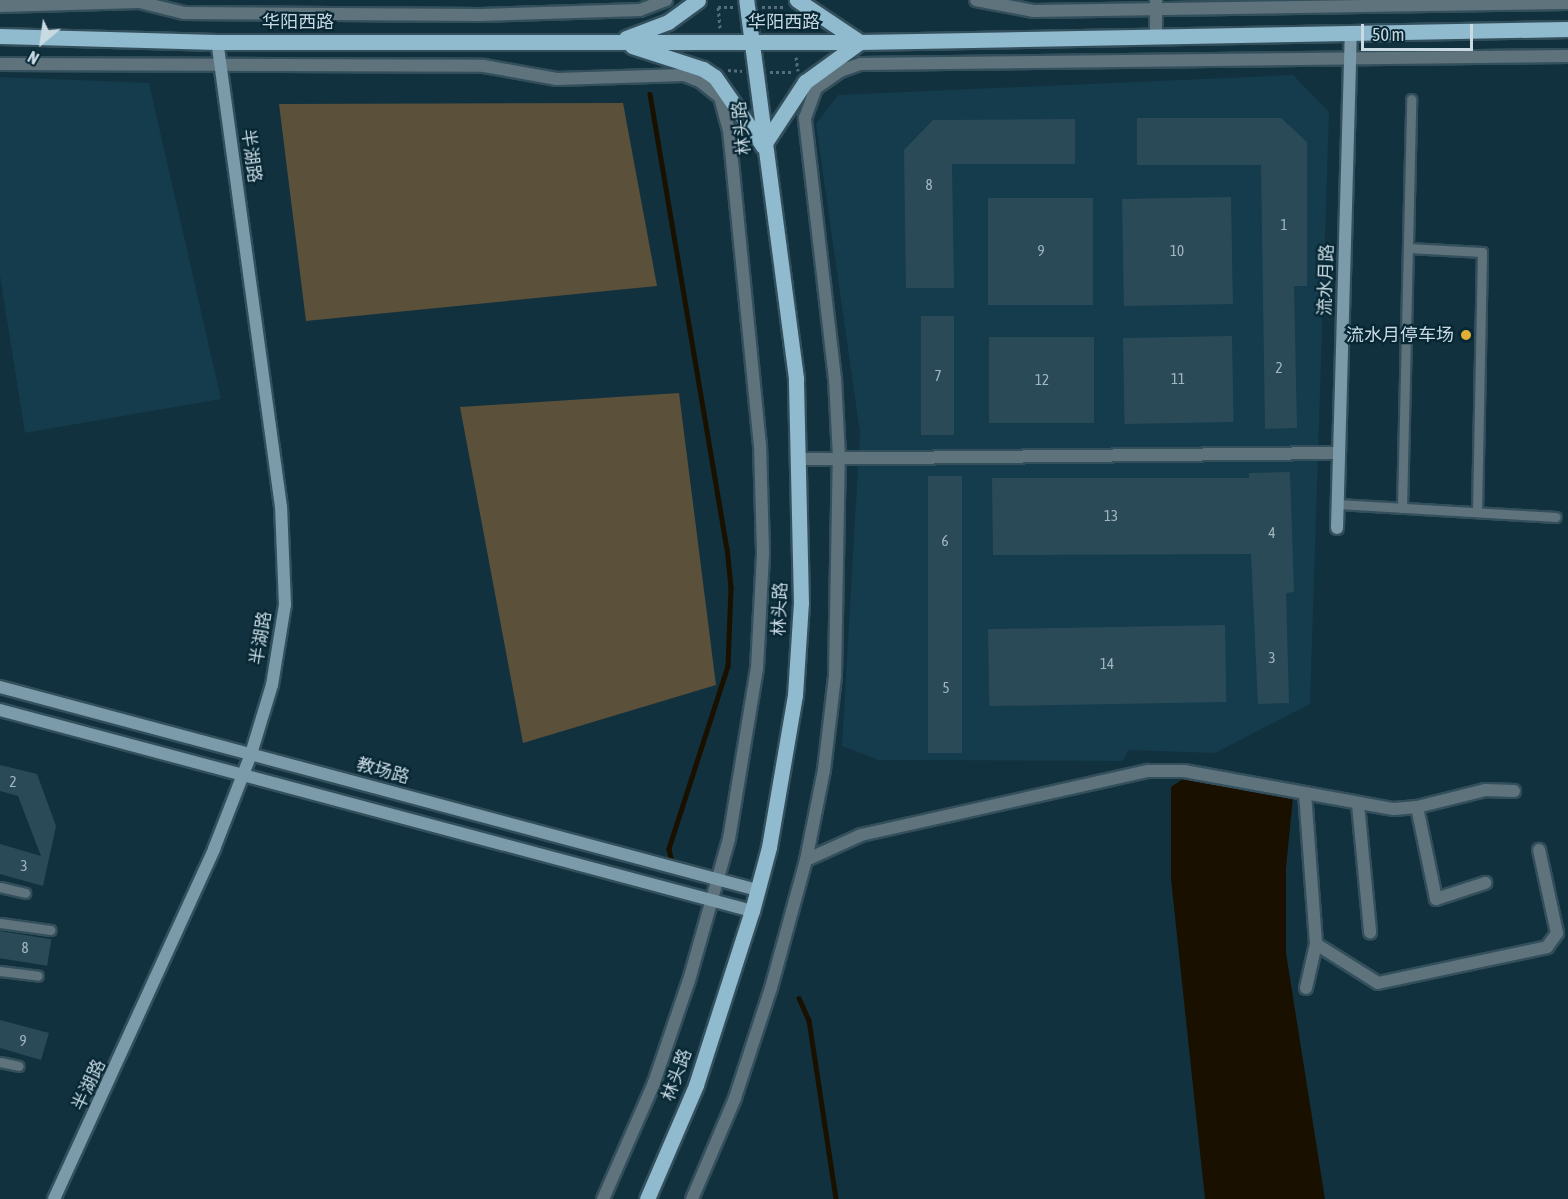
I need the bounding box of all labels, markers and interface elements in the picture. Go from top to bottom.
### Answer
street label: 华阳西路 [262,11,334,33]
street label: 华阳西路 [748,11,820,33]
north arrow [12,12,72,72]
scale bar [1364,12,1476,50]
text: 50 m [1372,24,1404,45]
text: N [25,48,42,68]
street label: 林头路 [728,100,756,156]
street label: 半湖路 [237,128,265,184]
house number: 8 [925,176,933,194]
house number: 1 [1280,216,1288,234]
house number: 9 [1037,242,1045,260]
house number: 10 [1170,242,1184,260]
street label: 流水月路 [1314,244,1338,316]
place label: 流水月停车场 [1346,324,1454,346]
marker: 流水月停车场 [1459,328,1473,342]
house number: 2 [1275,359,1283,377]
house number: 7 [934,367,942,385]
house number: 11 [1171,370,1185,388]
house number: 12 [1035,371,1049,389]
house number: 13 [1104,507,1118,525]
house number: 4 [1268,524,1276,542]
house number: 6 [941,532,949,550]
street label: 林头路 [768,582,792,636]
street label: 半湖路 [246,610,276,666]
house number: 3 [1268,649,1276,667]
house number: 14 [1100,655,1114,673]
house number: 5 [942,679,950,697]
street label: 教场路 [354,754,412,788]
house number: 2 [9,773,17,791]
house number: 3 [20,857,28,875]
house number: 8 [21,939,29,957]
house number: 9 [19,1032,27,1050]
street label: 林头路 [658,1046,696,1104]
street label: 半湖路 [68,1056,110,1114]

